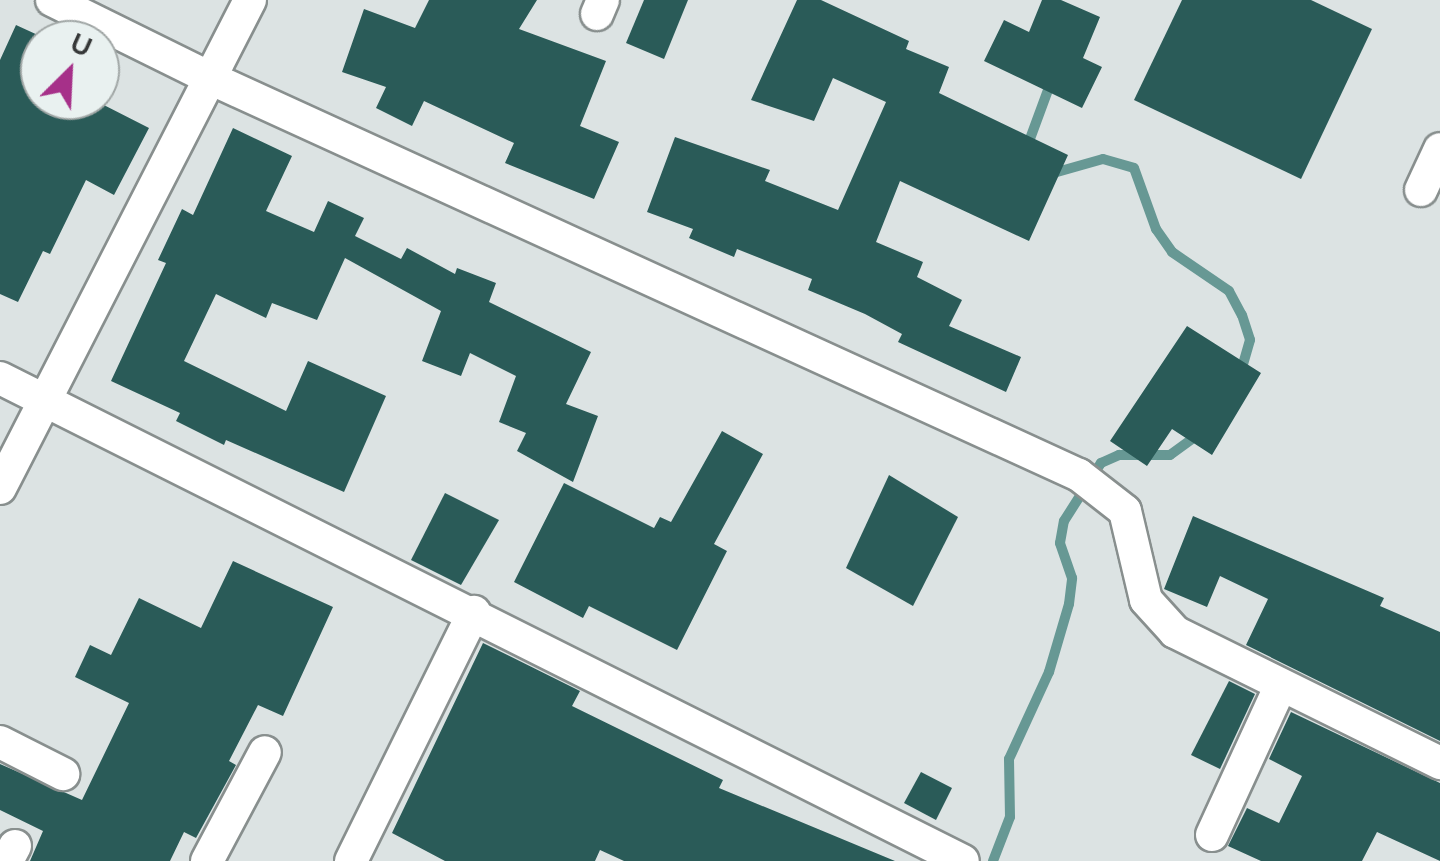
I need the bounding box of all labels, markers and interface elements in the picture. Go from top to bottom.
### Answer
north arrow [20,20,120,120]
text: U [65,25,97,64]

